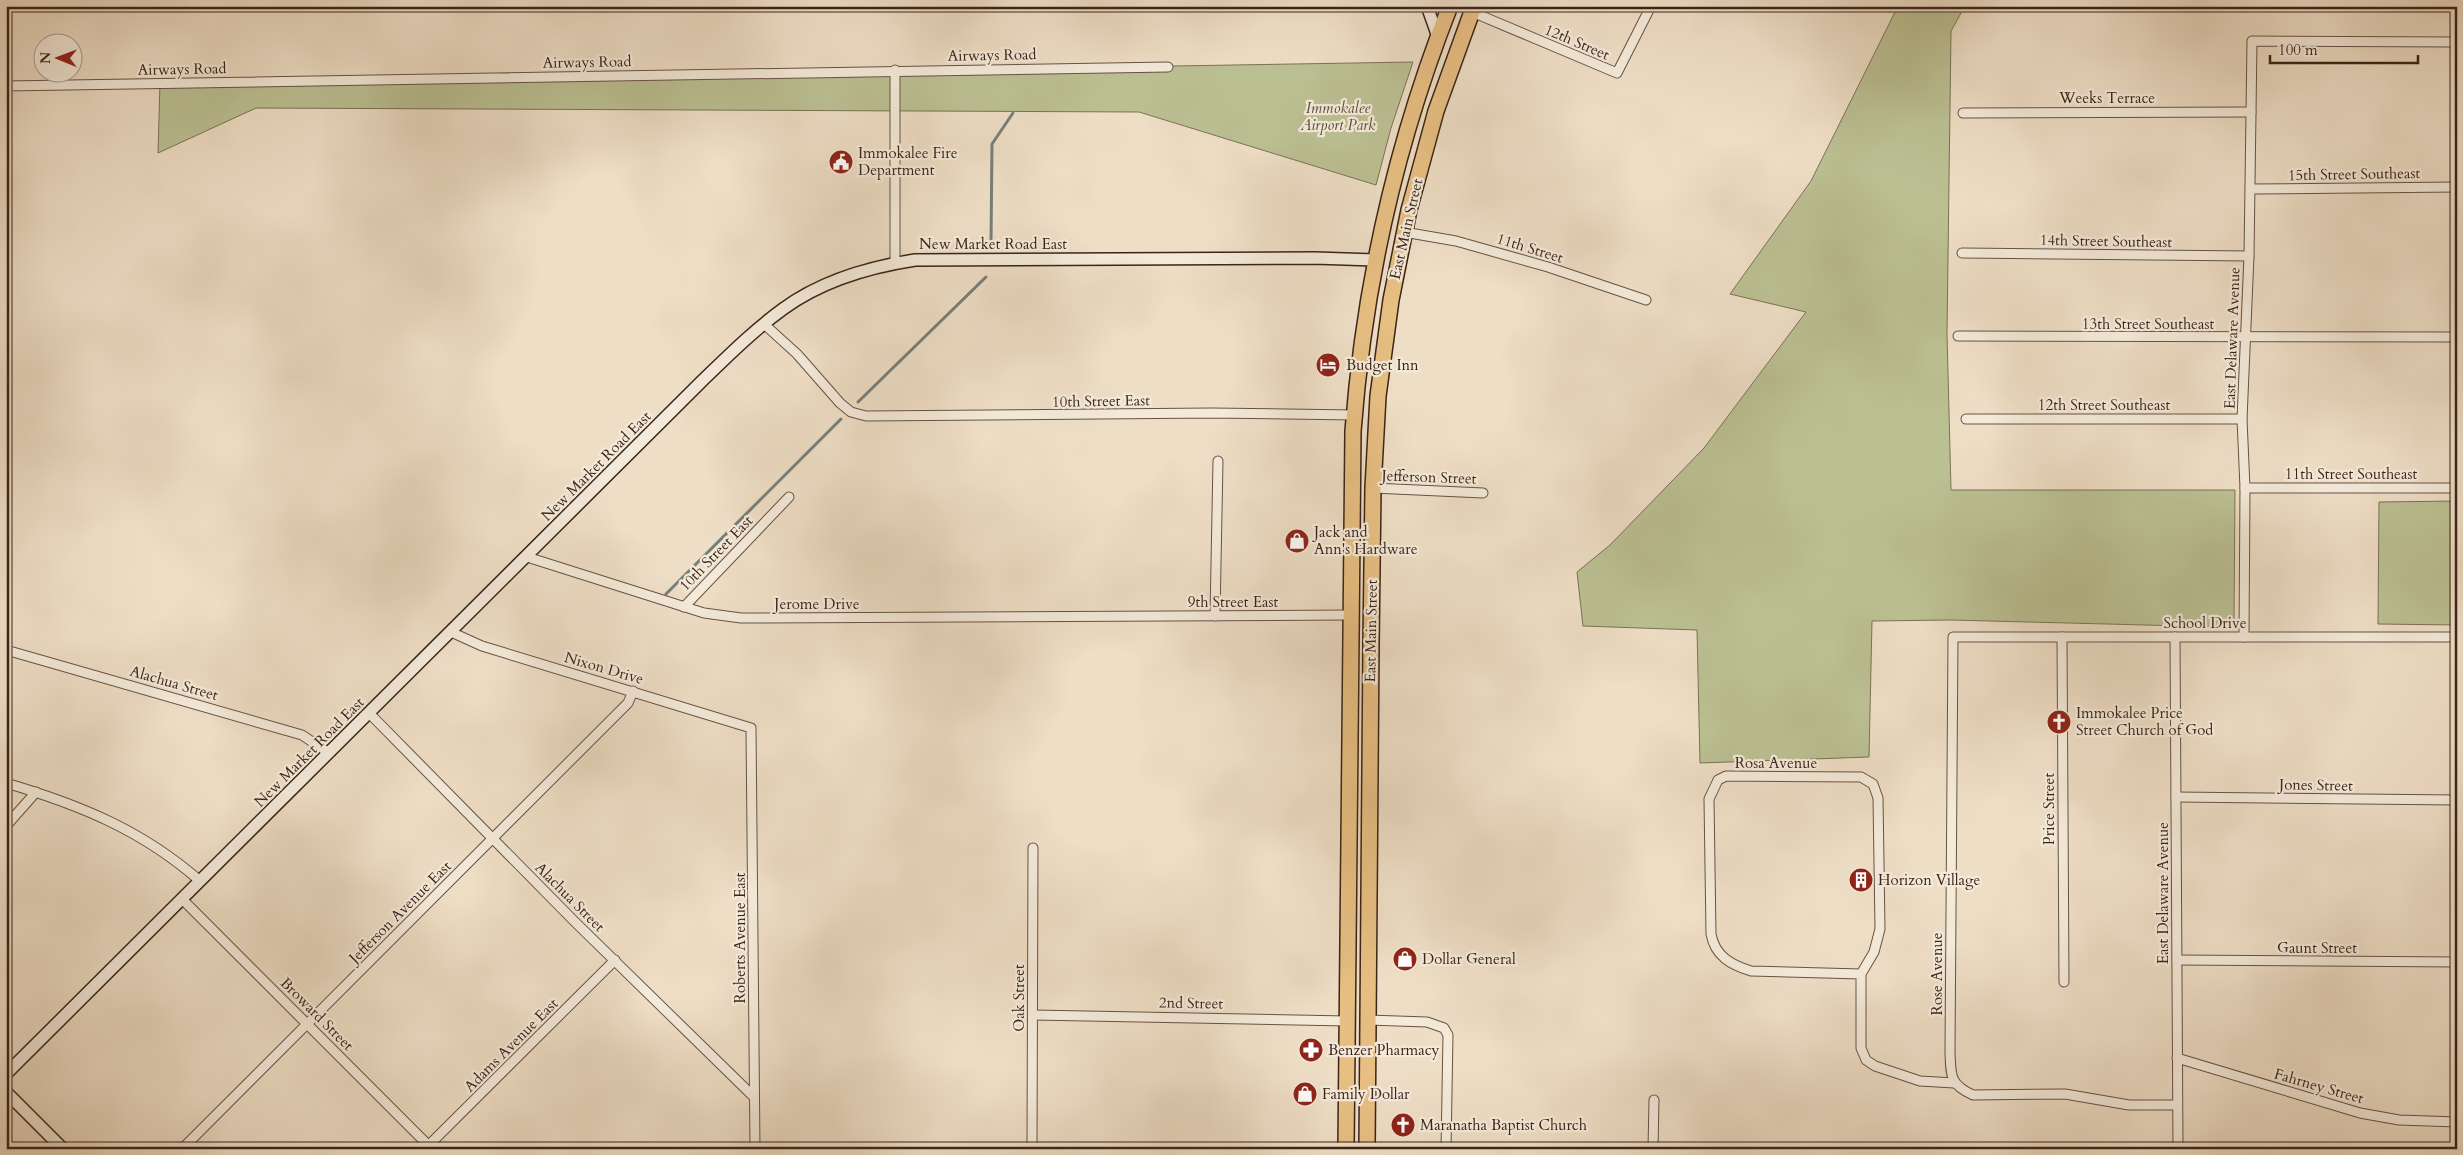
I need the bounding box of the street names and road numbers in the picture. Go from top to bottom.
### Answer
street label: 12th Street [1542,19,1613,65]
street label: Airways Road [947,44,1037,66]
street label: Airways Road [542,51,632,73]
street label: Airways Road [137,58,227,80]
street label: Weeks Terrace [2058,88,2155,108]
street label: 15th Street Southeast [2288,163,2421,185]
street label: East Main Street [1385,176,1427,281]
street label: 11th Street [1494,228,1566,268]
street label: 14th Street Southeast [2040,230,2173,252]
street label: New Market Road East [919,234,1067,254]
street label: East Delaware Avenue [2220,266,2244,409]
street label: 13th Street Southeast [2082,314,2214,334]
street label: 10th Street East [1052,390,1150,412]
street label: 12th Street Southeast [2038,395,2170,415]
street label: New Market Road East [537,406,656,525]
street label: 11th Street Southeast [2285,464,2417,484]
street label: Jefferson Street [1379,465,1477,489]
street label: 10th Street East [675,511,757,595]
street label: East Main Street [1360,579,1382,683]
street label: 9th Street East [1188,592,1278,612]
street label: Jerome Drive [772,594,860,614]
street label: School Drive [2164,613,2247,633]
street label: Nixon Drive [562,647,646,689]
street label: Alachua Street [128,661,221,705]
street label: New Market Road East [250,692,369,811]
street label: Rosa Avenue [1735,753,1818,773]
street label: Price Street [2039,773,2059,845]
street label: Jones Street [2277,774,2353,796]
street label: East Delaware Avenue [2153,822,2173,964]
street label: Jefferson Avenue East [343,856,456,969]
street label: Alachua Street [531,858,609,936]
street label: Roberts Avenue East [730,872,750,1003]
street label: Rose Avenue [1927,932,1947,1016]
street label: Gaunt Street [2277,938,2357,958]
street label: Oak Street [1009,964,1029,1032]
street label: Broward Street [276,973,358,1055]
street label: 2nd Street [1159,992,1224,1014]
street label: Adams Avenue East [460,994,562,1096]
street label: Fahrney Street [2272,1064,2366,1108]

